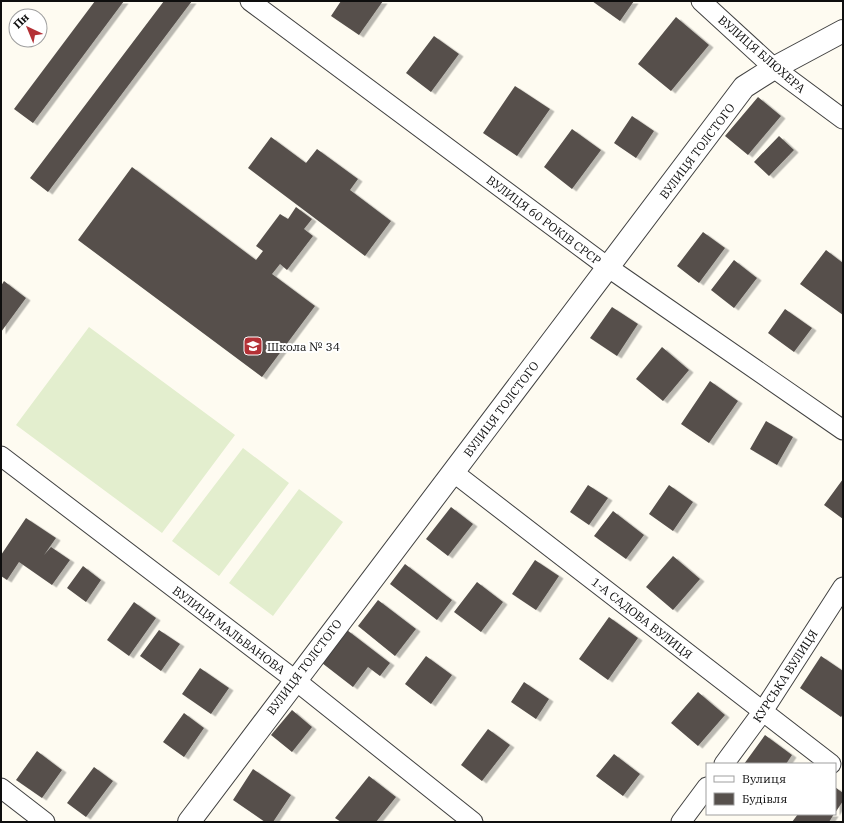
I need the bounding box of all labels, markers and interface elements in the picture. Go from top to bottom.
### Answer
north arrow [8,8,48,48]
text: Пн [10,10,32,32]
street label: ВУЛИЦЯ БЛЮХЕРА [715,12,809,96]
street label: ВУЛИЦЯ ТОЛСТОГО [656,100,738,202]
street label: ВУЛИЦЯ 60 РОКІВ СРСР [484,172,604,268]
school or university icon: Школа № 34 [242,335,264,357]
place label: Школа № 34 [267,339,340,354]
street label: ВУЛИЦЯ ТОЛСТОГО [460,358,542,460]
street label: 1-А САДОВА ВУЛИЦЯ [589,574,695,662]
street label: ВУЛИЦЯ МАЛЬВАНОВА [170,583,289,678]
street label: ВУЛИЦЯ ТОЛСТОГО [263,616,345,718]
street label: КУРСЬКА ВУЛИЦЯ [749,627,821,725]
legend [706,763,836,815]
text: Вулиця [742,771,786,786]
text: Будівля [742,791,787,806]

